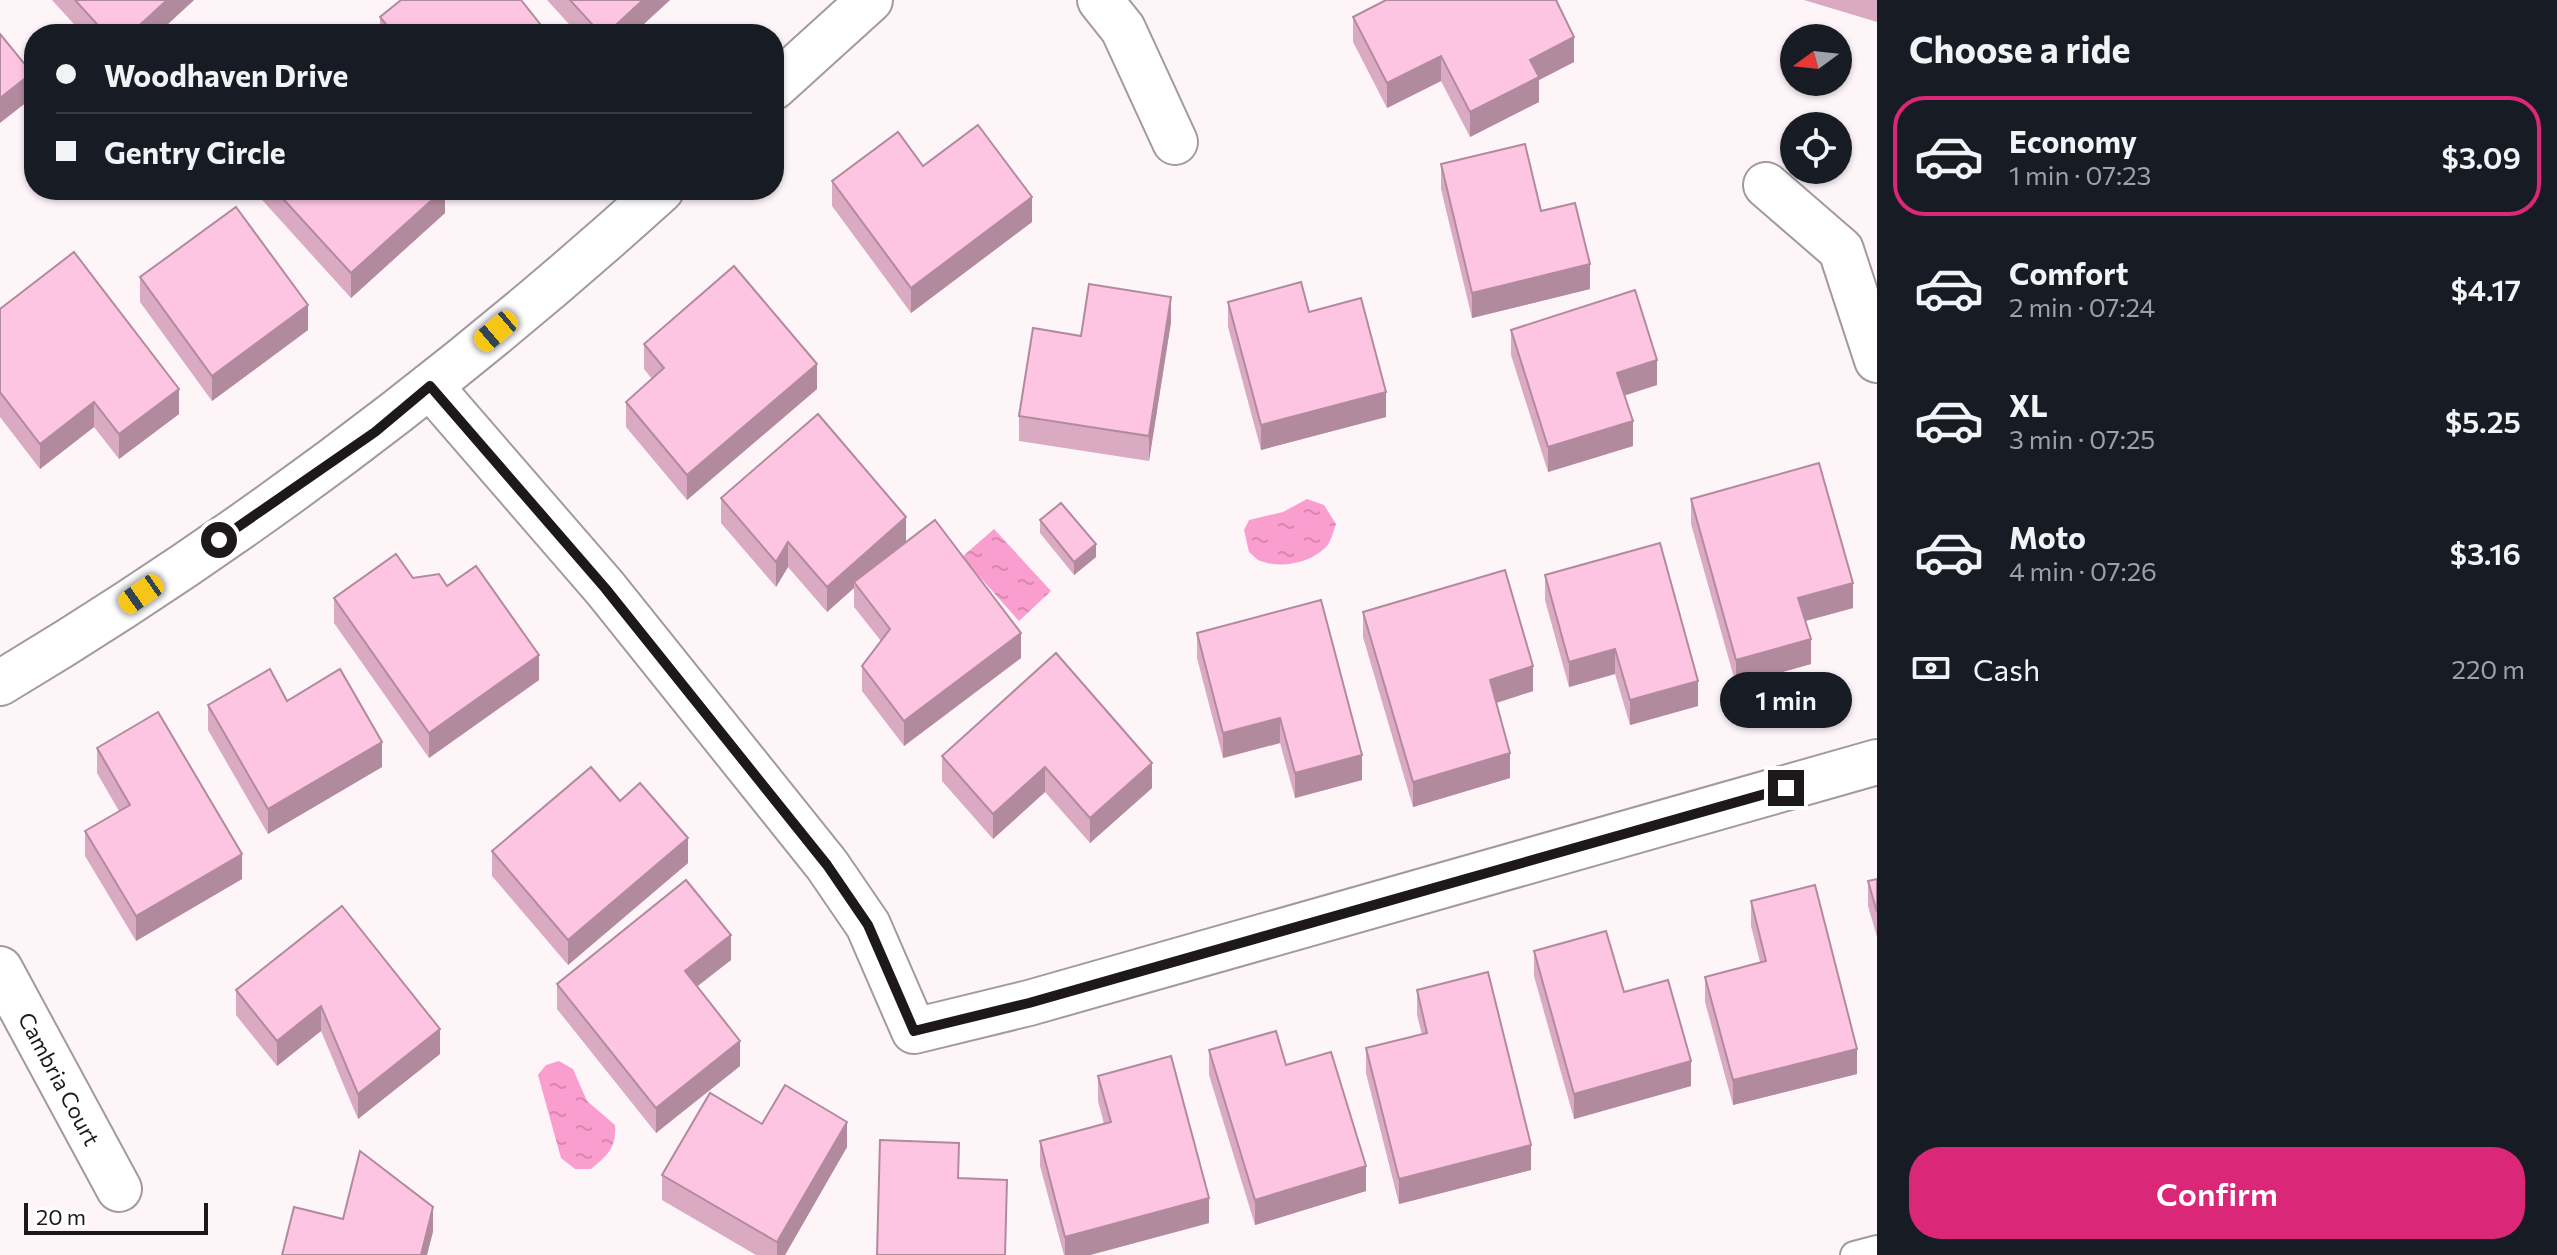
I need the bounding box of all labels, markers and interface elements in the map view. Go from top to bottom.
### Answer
north arrow [1780,24,1852,96]
map controls [1780,24,1852,184]
text: Choose a ride [1909,26,2130,70]
text: Woodhaven Drive [104,56,348,93]
button: locate [1780,112,1852,184]
icon: car [1913,120,1985,192]
text: Economy [2009,122,2137,159]
text: Gentry Circle [104,133,286,170]
text: $3.09 [2442,138,2521,175]
text: 1 min · 07:23 [2009,159,2151,190]
icon: car [1913,252,1985,324]
text: Comfort [2009,254,2128,291]
text: $4.17 [2451,270,2521,307]
text: 2 min · 07:24 [2009,291,2155,322]
car [470,306,522,356]
icon: car [1913,384,1985,456]
text: XL [2009,386,2048,423]
text: $5.25 [2445,402,2521,439]
text: 3 min · 07:25 [2009,423,2155,454]
icon: car [1913,516,1985,588]
text: Moto [2009,518,2086,555]
route start [201,522,237,558]
text: $3.16 [2450,534,2521,571]
text: 4 min · 07:26 [2009,555,2157,586]
car [114,570,168,618]
icon: cash [1909,646,1953,690]
text: Cash [1973,650,2040,687]
text: 220 m [2452,653,2525,684]
callout: 1 min [1720,672,1852,728]
text: 1 min [1755,684,1817,715]
route end [1768,770,1804,806]
street label: Cambria Court [13,1007,106,1150]
button: Confirm [1909,1147,2525,1239]
scale bar [24,1199,208,1235]
text: 20 m [36,1203,86,1230]

